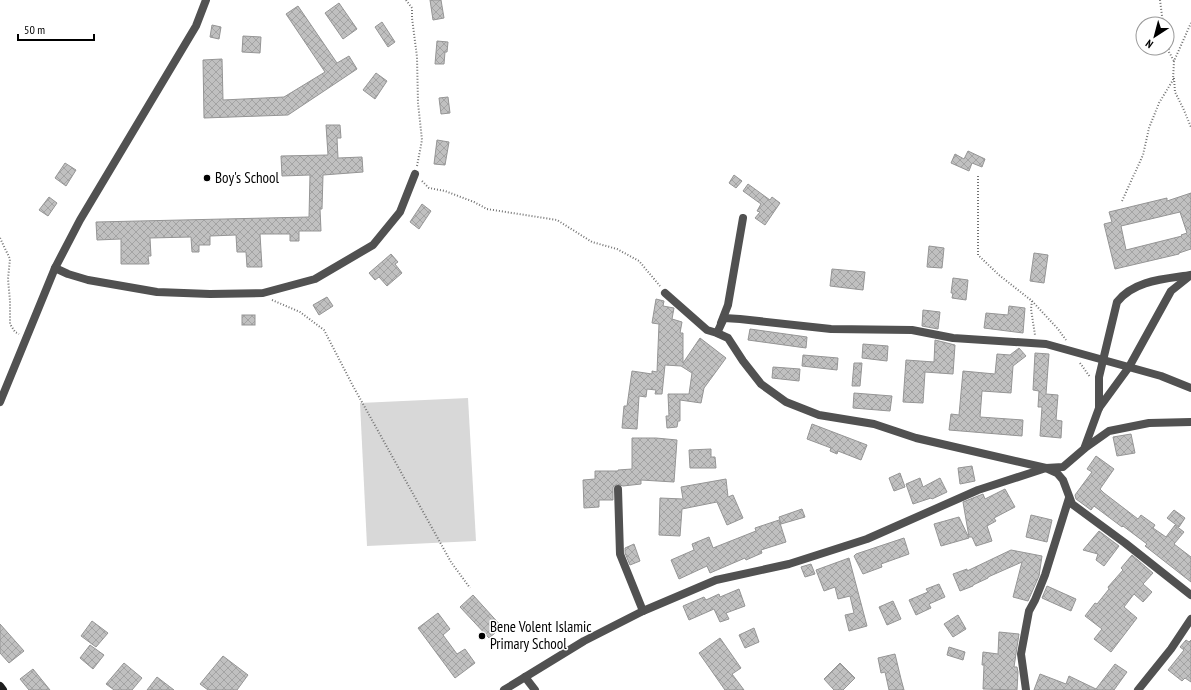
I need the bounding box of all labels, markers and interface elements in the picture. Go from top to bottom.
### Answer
scale bar [18,16,94,42]
north arrow [1135,16,1175,56]
text: 50 m [24,22,45,37]
text: N [1143,37,1156,52]
place label: Boy's School [215,168,280,187]
marker: Boy's School [202,173,212,183]
place label: Bene Volent Islamic Primary School [490,617,592,653]
marker: Bene Volent Islamic Primary School [477,631,487,641]

